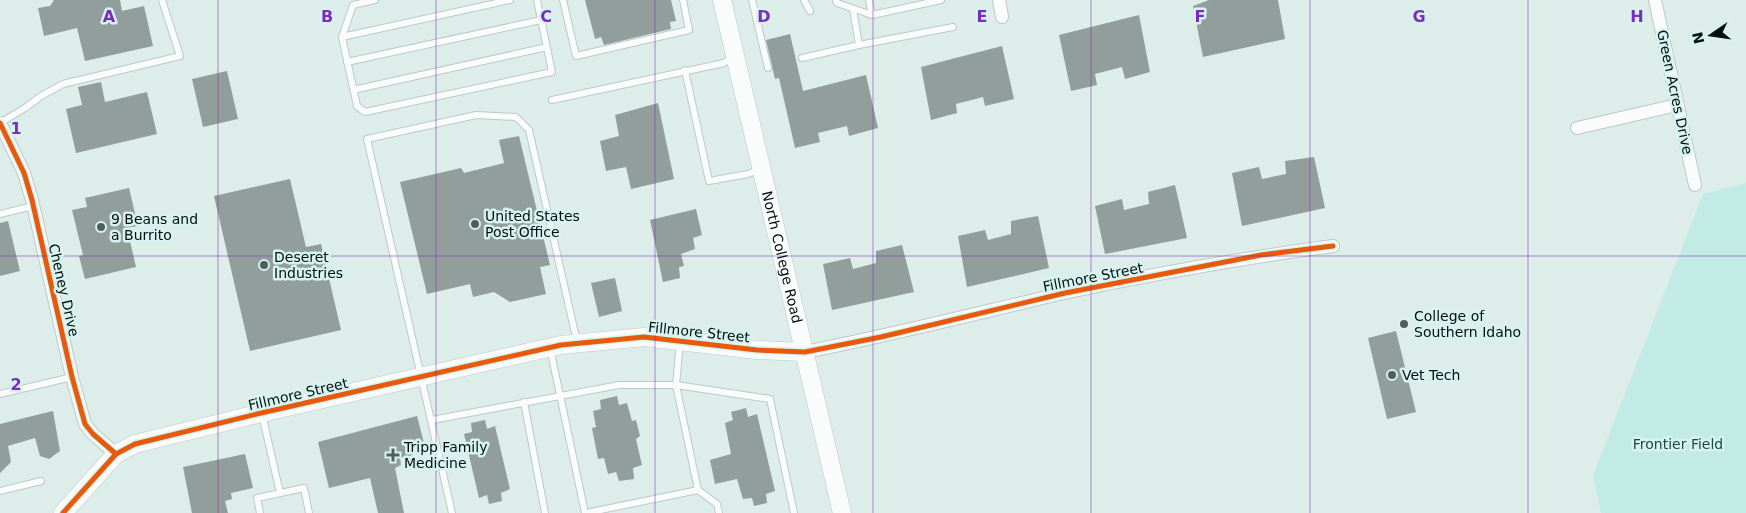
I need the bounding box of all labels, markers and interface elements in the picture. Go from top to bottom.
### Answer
text: A [103,7,116,26]
text: B [321,7,333,26]
text: C [540,7,552,26]
text: D [757,7,771,26]
text: E [977,7,987,26]
text: F [1195,7,1205,26]
text: G [1412,7,1426,26]
text: H [1630,7,1644,26]
north arrow [1686,10,1736,60]
street label: Green Acres Drive [1654,28,1696,156]
text: N [1689,30,1707,45]
text: 1 [10,119,22,138]
street label: North College Road [759,189,805,325]
place label: United States Post Office [485,208,580,240]
place label: 9 Beans and a Burrito [111,211,198,243]
marker: United States Post Office [469,218,481,230]
marker: 9 Beans and a Burrito [95,221,107,233]
street label: Cheney Drive [46,242,82,338]
place label: Deseret Industries [274,249,343,281]
marker: Deseret Industries [258,259,270,271]
street label: Fillmore Street [1041,259,1145,295]
place label: College of Southern Idaho [1414,308,1521,340]
marker: College of Southern Idaho [1398,318,1410,330]
street label: Fillmore Street [647,319,751,345]
place label: Vet Tech [1402,367,1460,383]
marker: Vet Tech [1386,369,1398,381]
text: 2 [10,375,22,394]
street label: Fillmore Street [247,375,350,413]
park label: Frontier Field [1633,436,1723,452]
place label: Tripp Family Medicine [403,439,487,471]
marker: Tripp Family Medicine [386,448,400,462]

